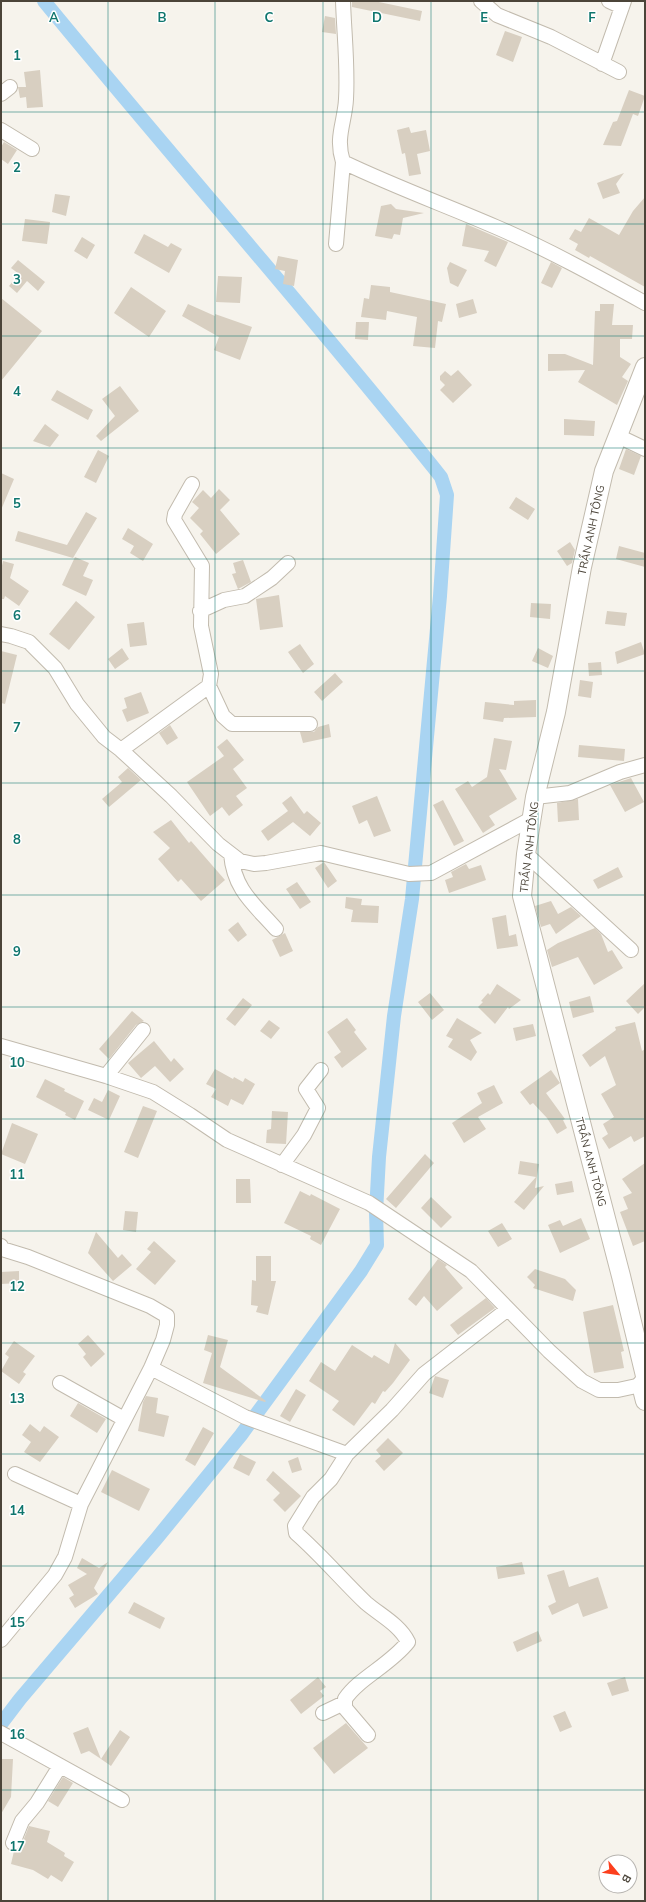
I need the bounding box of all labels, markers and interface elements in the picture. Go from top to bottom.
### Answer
text: A [49,9,59,25]
text: B [158,9,167,25]
text: C [265,9,274,25]
text: D [372,9,382,25]
text: E [480,9,488,25]
text: F [588,9,596,25]
text: 1 [13,47,21,63]
text: 2 [13,159,21,175]
text: 3 [13,271,21,287]
text: 4 [13,383,21,399]
street label: TRẦN ANH TÔNG [574,483,607,576]
text: 5 [13,495,21,511]
text: 6 [13,607,21,623]
text: 7 [13,719,21,735]
street label: TRẦN ANH TÔNG [515,800,542,893]
text: 8 [13,831,21,847]
text: 9 [13,943,21,959]
text: 10 [9,1054,25,1070]
street label: TRẦN ANH TÔNG [572,1116,611,1208]
text: 11 [9,1166,25,1182]
text: 12 [9,1278,25,1294]
text: 13 [9,1390,25,1406]
text: 14 [9,1502,25,1518]
text: 15 [9,1614,25,1630]
text: 16 [9,1726,25,1742]
text: 17 [9,1838,25,1854]
north arrow [598,1854,638,1894]
text: B [619,1872,635,1886]

